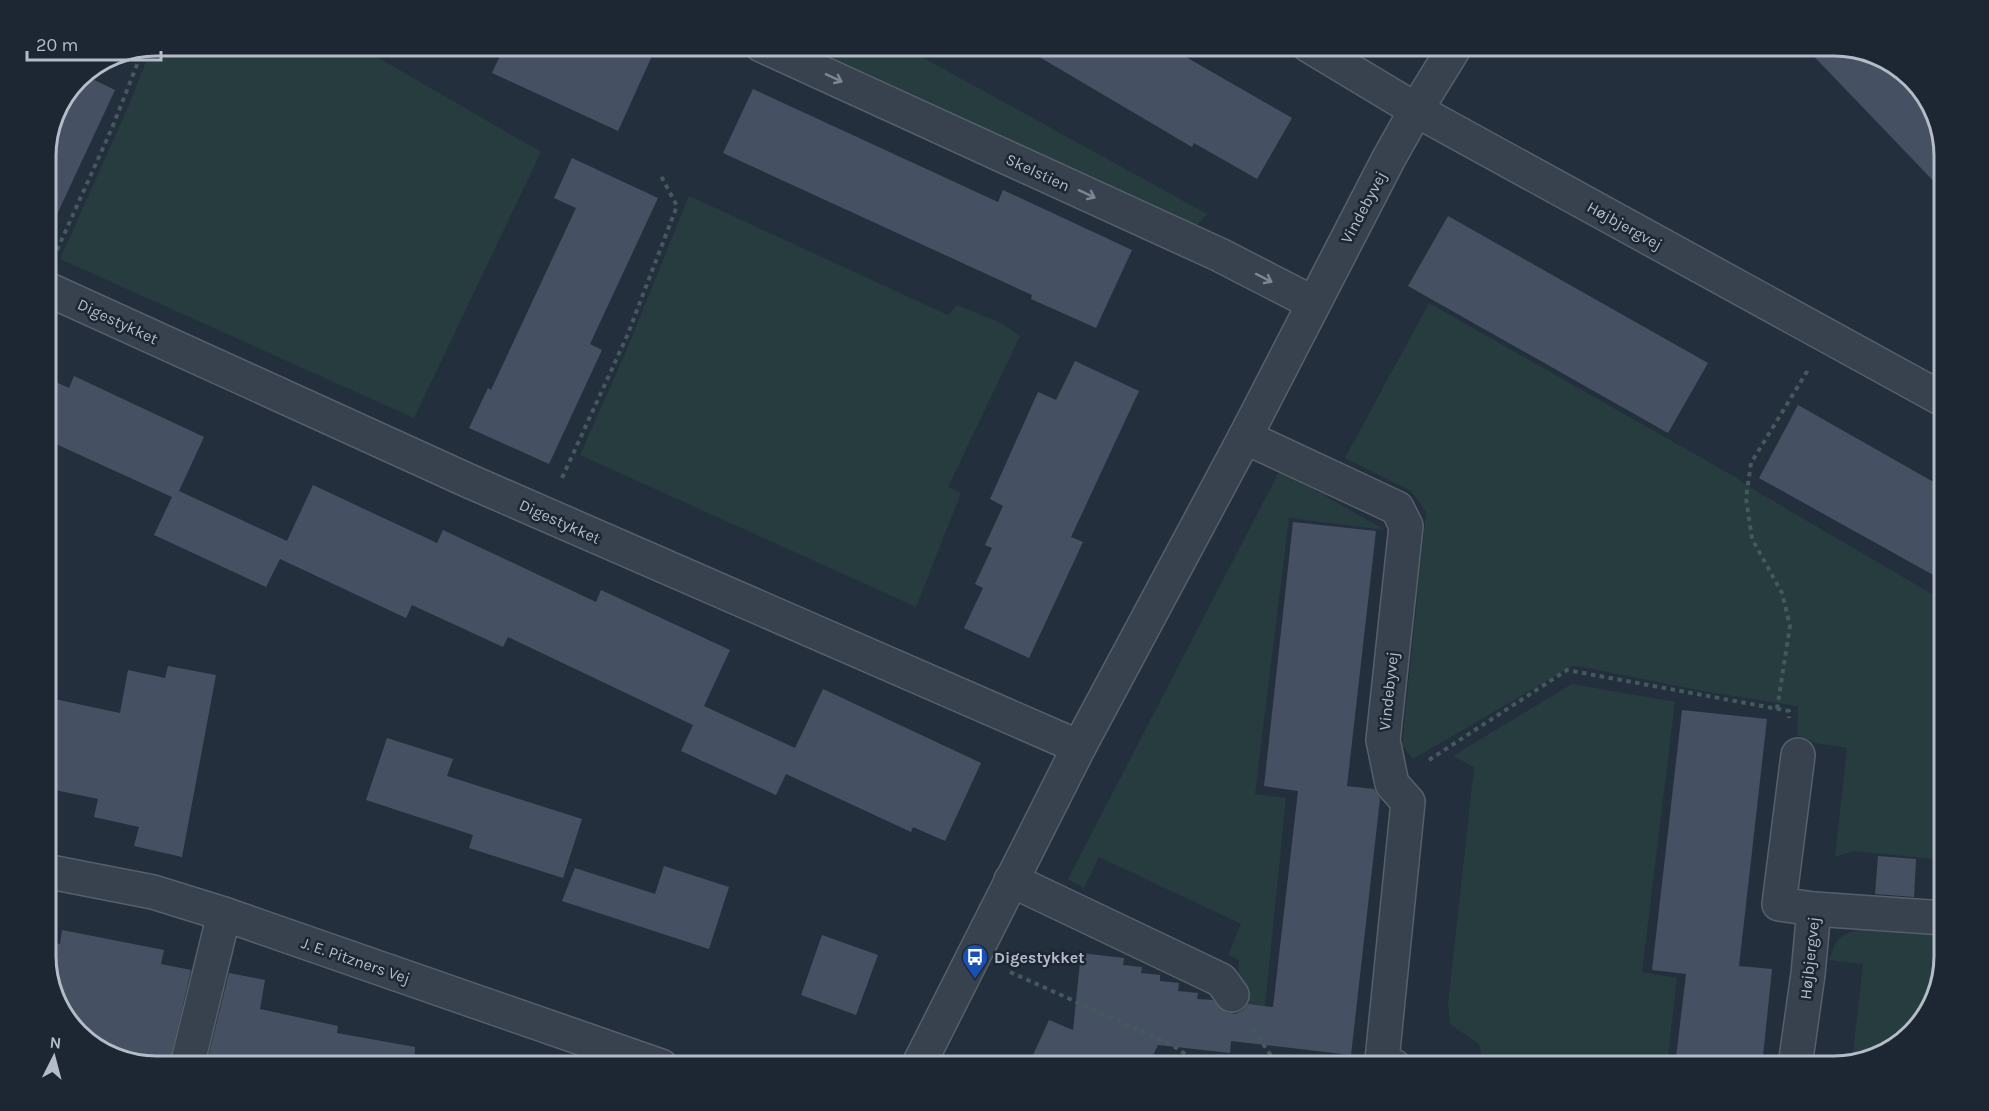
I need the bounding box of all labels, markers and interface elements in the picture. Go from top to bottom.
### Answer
scale bar [27,24,160,62]
text: 20 m [36,34,78,56]
one-way arrow [824,73,842,84]
street label: Skelstien [1003,149,1073,196]
street label: Vindebyvej [1336,168,1390,247]
one-way arrow [1078,189,1096,201]
street label: Højbjergvej [1584,197,1666,254]
one-way arrow [1254,272,1272,284]
street label: Digestykket [74,295,161,348]
street label: Digestykket [516,495,603,548]
street label: Vindebyvej [1375,651,1402,731]
street label: Højbjergvej [1796,916,1823,1000]
street label: J. E. Pitzners Vej [299,933,413,988]
bus stop icon: Digestykket [960,942,990,980]
place label: Digestykket [994,948,1085,967]
north arrow [24,1027,84,1087]
text: N [49,1033,62,1053]

